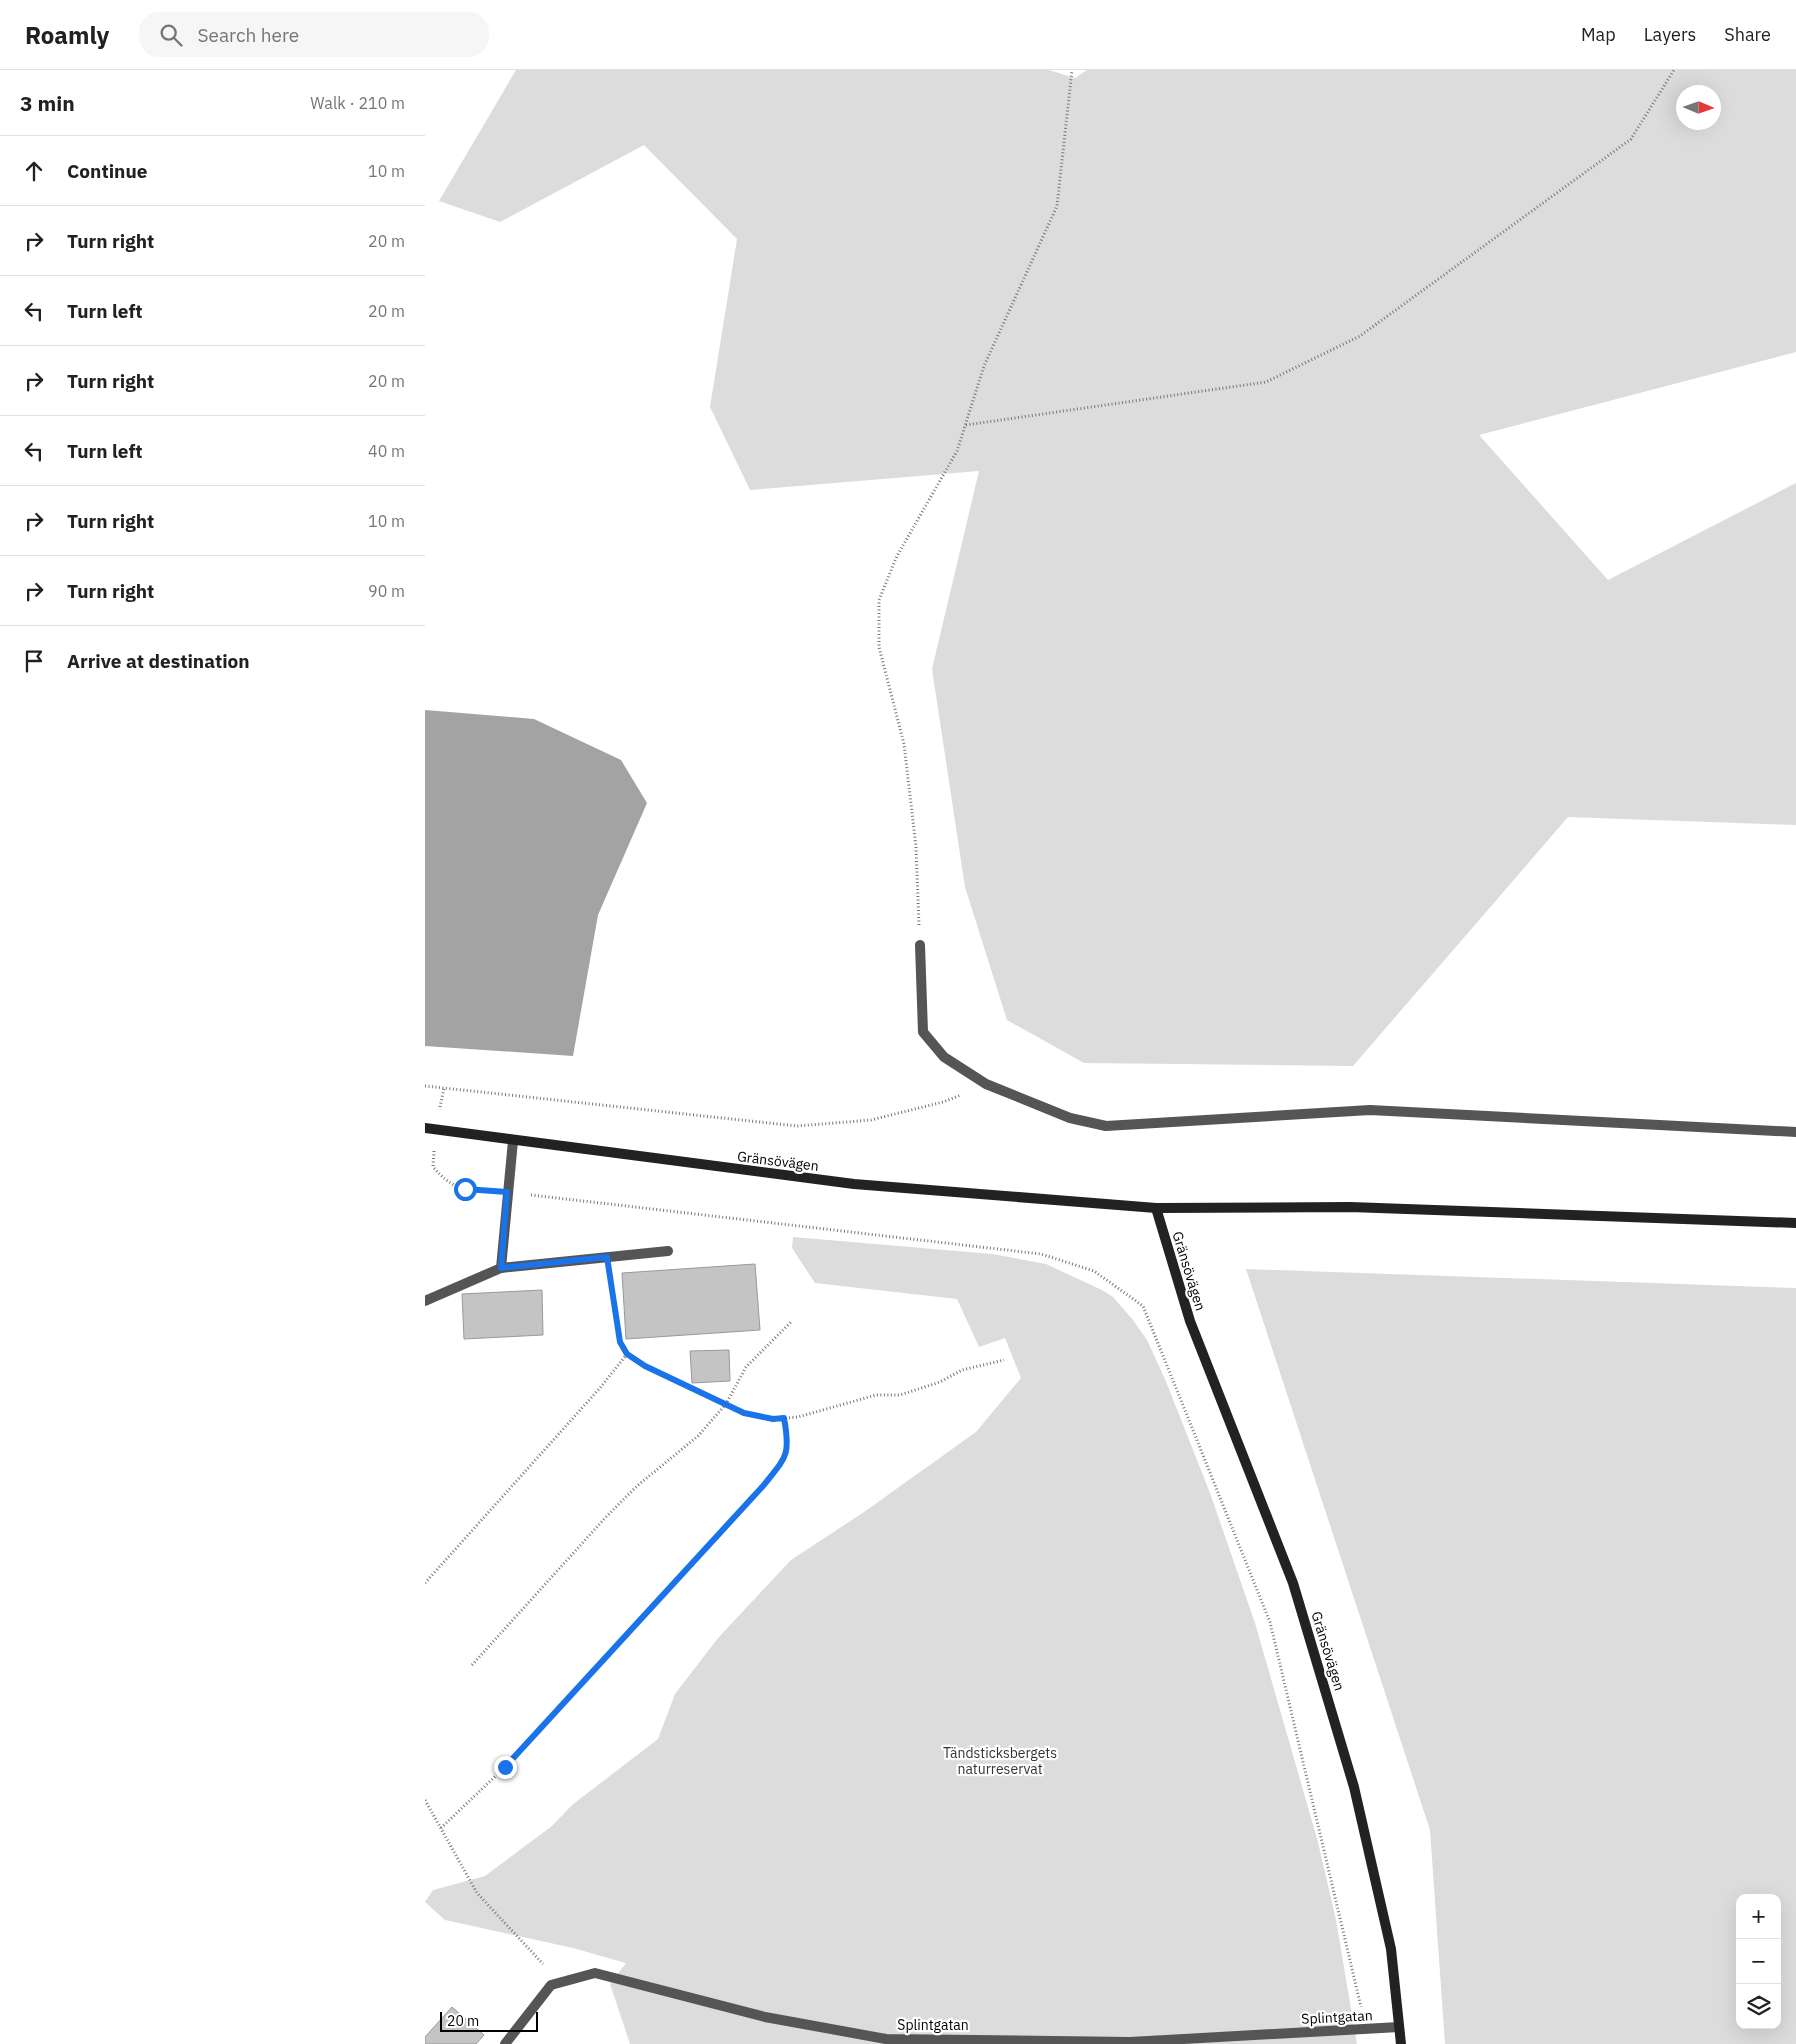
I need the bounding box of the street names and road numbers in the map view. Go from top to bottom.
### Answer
street label: Gränsövägen [736,1147,820,1175]
street label: Gränsövägen [1168,1229,1210,1313]
street label: Gränsövägen [1307,1609,1349,1693]
street label: Splintgatan [1301,2006,1373,2028]
street label: Splintgatan [897,2016,969,2034]

